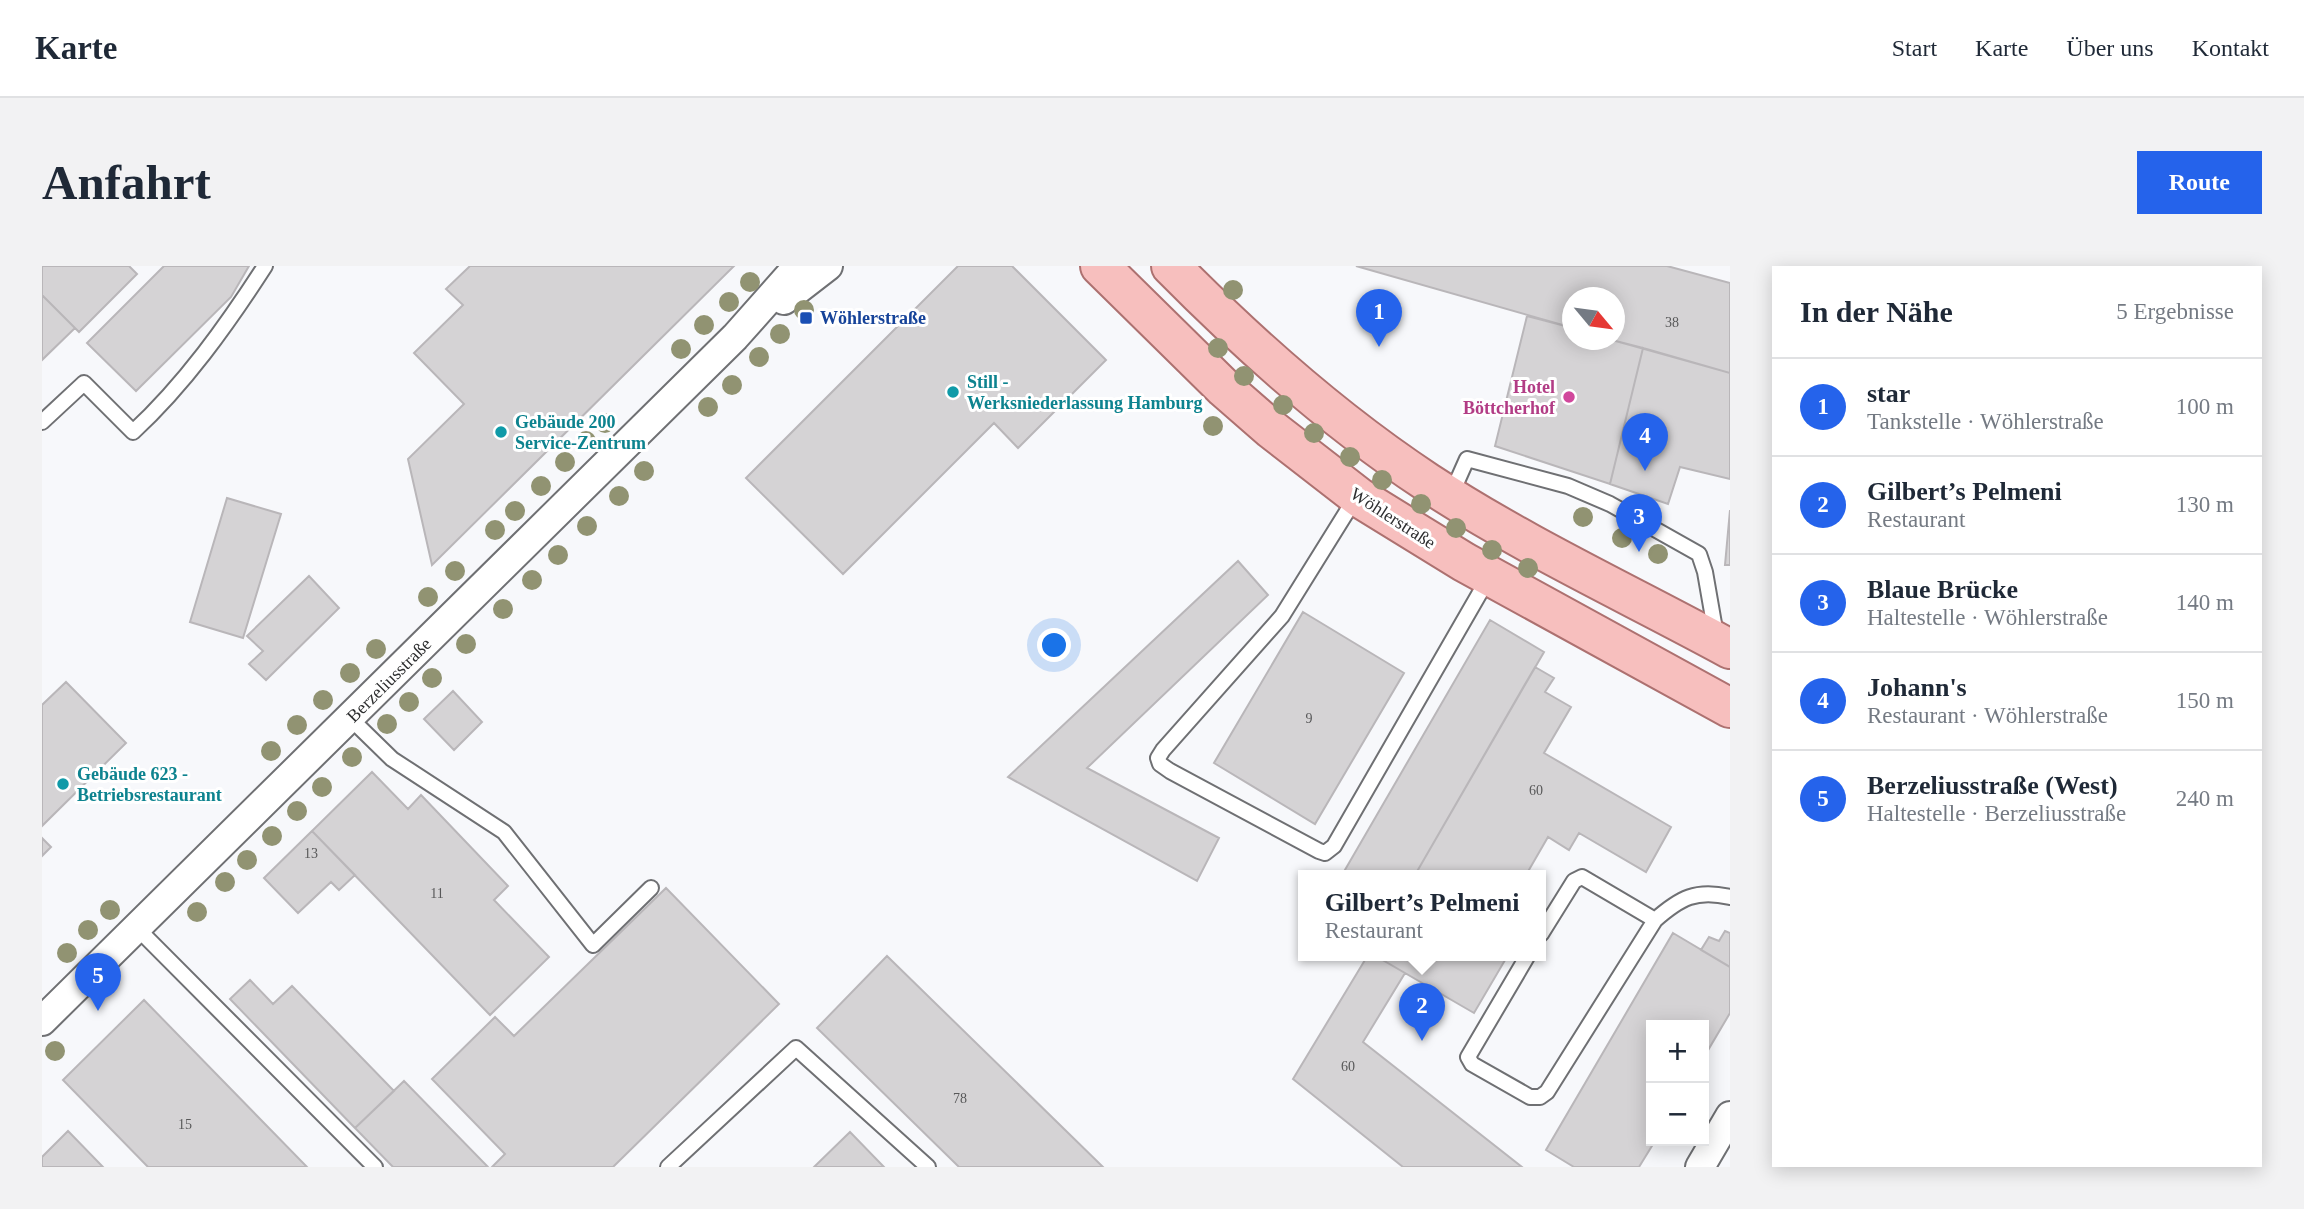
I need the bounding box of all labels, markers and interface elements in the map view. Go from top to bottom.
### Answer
text: Karte [35,30,117,66]
text: Start [1892,35,1937,61]
text: Karte [1975,35,2028,61]
text: Über uns [2066,35,2154,61]
text: Kontakt [2192,35,2269,61]
button: Route [2137,151,2262,214]
text: Anfahrt [42,155,211,210]
north arrow [1562,287,1625,350]
pin: 1 [1356,289,1402,347]
text: In der Nähe [1800,295,1953,328]
text: 5 Ergebnisse [2116,299,2234,324]
place label: Wöhlerstraße [820,308,926,328]
marker: Wöhlerstraße [798,310,814,326]
house number: 38 [1665,315,1679,330]
place label: Still - Werksniederlassung Hamburg [967,372,1203,413]
place label: Hotel Böttcherhof [1463,377,1556,418]
text: star [1867,379,1910,408]
marker: Still - Werksniederlassung Hamburg [945,384,961,400]
marker: Hotel Böttcherhof [1561,389,1577,405]
text: 1 [1817,394,1829,419]
text: 100 m [2176,394,2234,419]
text: Tankstelle · Wöhlerstraße [1867,409,2104,434]
place label: Gebäude 200 Service-Zentrum [515,412,646,453]
pin: 4 [1622,413,1668,471]
marker: Gebäude 200 Service-Zentrum [493,424,509,440]
text: Gilbert’s Pelmeni [1867,477,2062,506]
street label: Wöhlerstraße [1347,483,1439,553]
text: 2 [1817,492,1829,517]
text: 130 m [2176,492,2234,517]
pin: 3 [1616,494,1662,552]
text: Restaurant [1867,507,1965,532]
text: Blaue Brücke [1867,575,2018,604]
text: 3 [1817,590,1829,615]
text: 140 m [2176,590,2234,615]
text: Haltestelle · Wöhlerstraße [1867,605,2108,630]
your location [1037,628,1071,662]
street label: Berzeliusstraße [343,634,435,726]
text: Johann's [1867,673,1967,702]
text: 4 [1817,688,1829,713]
text: 150 m [2176,688,2234,713]
text: Restaurant · Wöhlerstraße [1867,703,2108,728]
house number: 9 [1306,711,1313,726]
place label: Gebäude 623 - Betriebsrestaurant [77,764,222,805]
text: Berzeliusstraße (West) [1867,771,2118,800]
marker: Gebäude 623 - Betriebsrestaurant [55,776,71,792]
house number: 60 [1529,783,1543,798]
text: 5 [1817,786,1829,811]
text: 240 m [2176,786,2234,811]
text: Haltestelle · Berzeliusstraße [1867,801,2126,826]
house number: 13 [304,846,318,861]
popup [1298,870,1546,961]
house number: 11 [430,886,444,901]
text: Gilbert’s Pelmeni [1325,888,1519,917]
text: Restaurant [1325,918,1423,943]
pin: 5 [75,953,121,1011]
pin: 2 [1399,983,1445,1041]
map controls [1646,1020,1709,1146]
button: + [1646,1020,1709,1083]
house number: 60 [1341,1059,1355,1074]
button: − [1646,1083,1709,1146]
house number: 78 [953,1091,967,1106]
house number: 15 [178,1117,192,1132]

